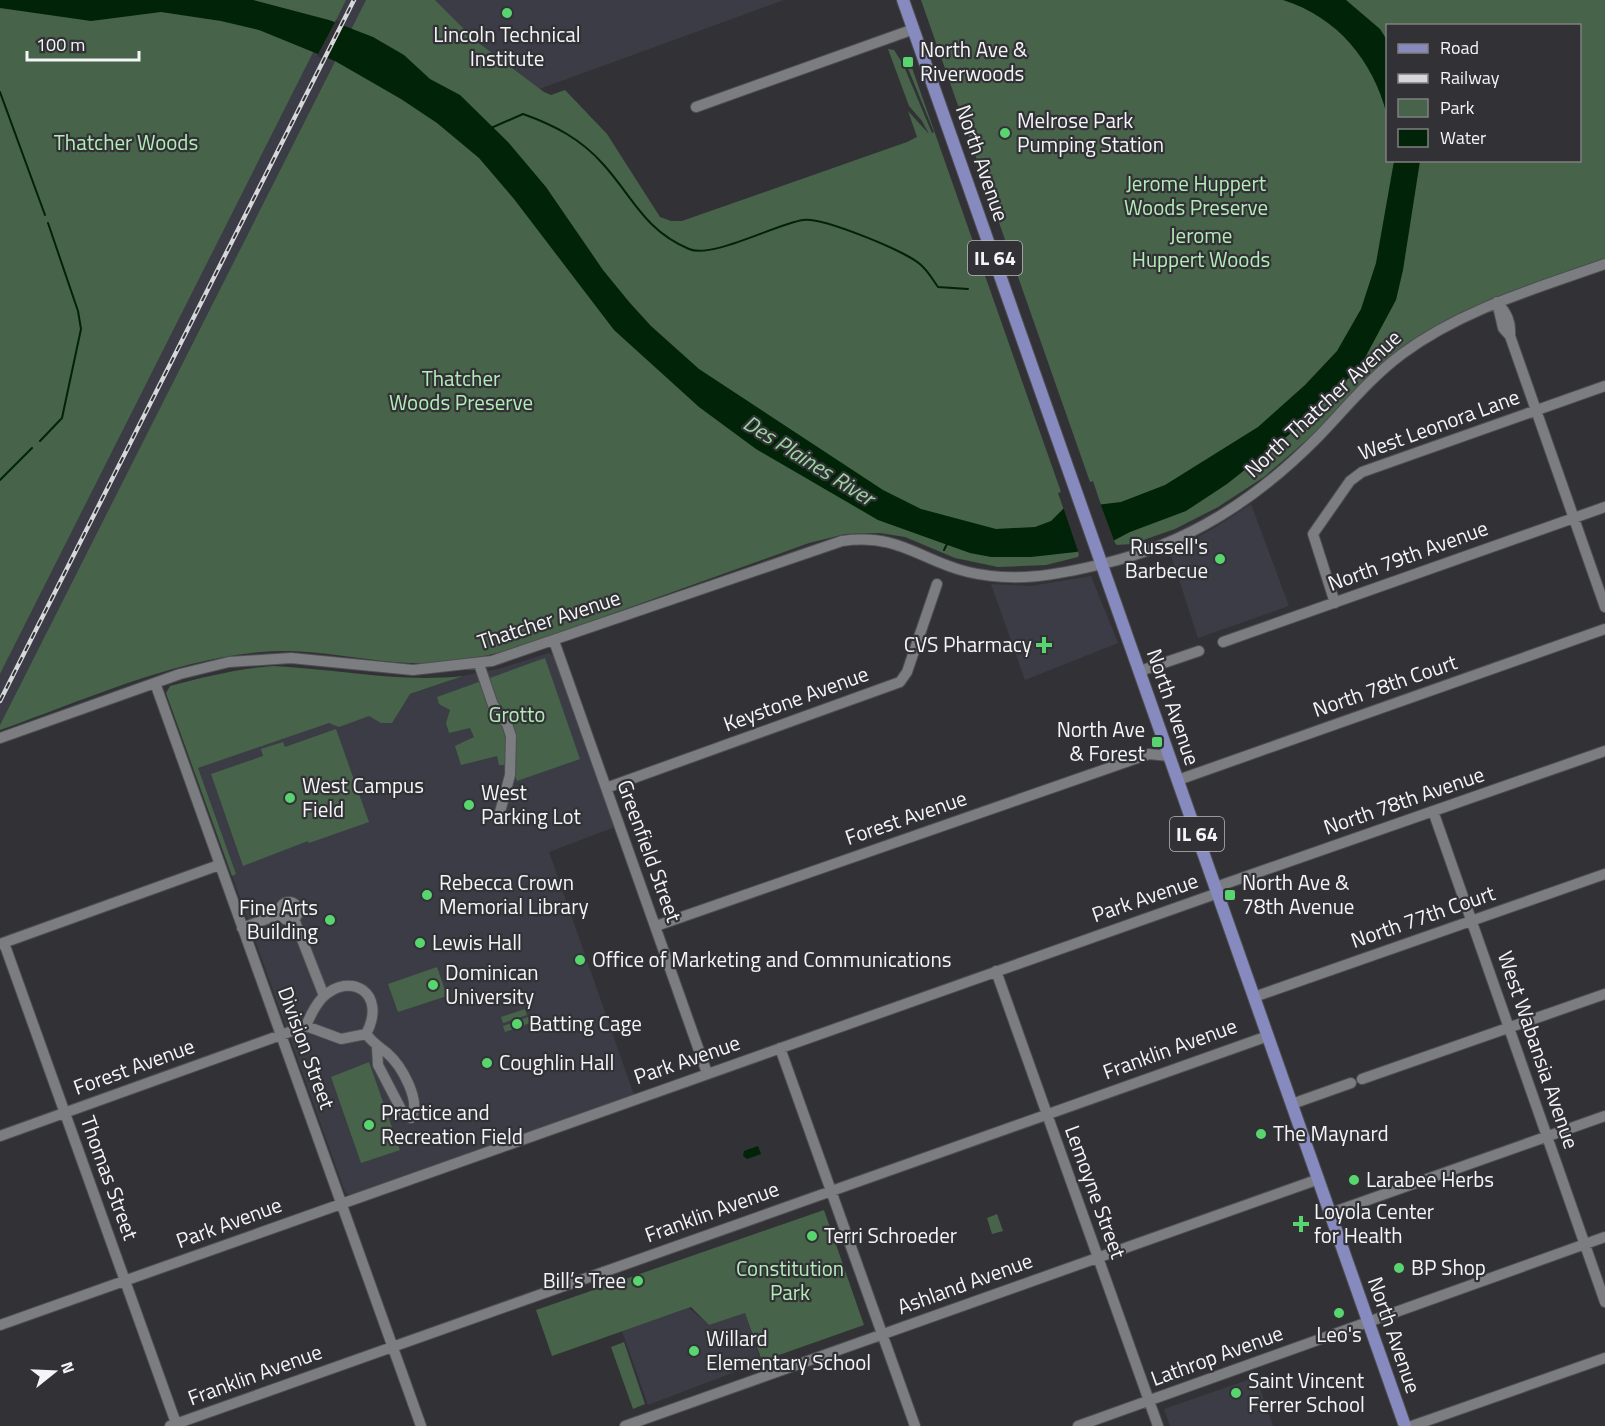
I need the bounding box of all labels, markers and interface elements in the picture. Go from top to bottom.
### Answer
marker: Lincoln Technical Institute [500,6,514,20]
place label: Lincoln Technical Institute [433,18,581,74]
scale bar [27,24,140,62]
legend [1386,24,1581,162]
text: 100 m [36,31,85,58]
place label: North Ave & Riverwoods [920,33,1028,89]
text: Road [1440,34,1479,61]
marker: North Ave & Riverwoods [901,55,915,69]
text: Railway [1440,64,1500,91]
text: Park [1440,94,1475,121]
street label: North Avenue [948,100,1018,225]
place label: Melrose Park Pumping Station [1017,104,1164,160]
text: Water [1440,124,1486,151]
park label: Thatcher Woods [54,126,198,158]
marker: Melrose Park Pumping Station [998,126,1012,140]
park label: Jerome Huppert Woods Preserve [1124,167,1268,223]
park label: Jerome Huppert Woods [1132,219,1270,275]
road number: IL 64 [968,241,1022,275]
street label: North Thatcher Avenue [1237,322,1408,485]
park label: Thatcher Woods Preserve [389,362,533,418]
street label: West Leonora Lane [1354,380,1524,468]
water label: Des Plaines River [737,406,884,516]
street label: North 79th Avenue [1323,511,1492,599]
place label: Russell's Barbecue [1125,530,1208,586]
marker: Russell's Barbecue [1213,552,1227,566]
street label: Thatcher Avenue [473,581,624,657]
place label: CVS Pharmacy [904,628,1032,660]
marker: CVS Pharmacy [1037,638,1051,652]
street label: North Avenue [1139,644,1209,769]
street label: North 78th Court [1308,645,1462,725]
street label: Keystone Avenue [719,657,873,739]
park label: Grotto [489,698,545,730]
place label: North Ave & Forest [1057,713,1146,769]
marker: North Ave & Forest [1150,735,1164,749]
street label: North 78th Avenue [1319,758,1488,843]
place label: West Campus Field [302,769,424,825]
street label: Greenfield Street [609,775,691,927]
place label: West Parking Lot [481,776,581,832]
street label: Forest Avenue [840,781,971,853]
marker: West Campus Field [283,791,297,805]
marker: West Parking Lot [462,798,476,812]
road number: IL 64 [1170,817,1224,851]
street label: Park Avenue [1087,864,1202,930]
place label: Rebecca Crown Memorial Library [439,866,589,922]
place label: North Ave & 78th Avenue [1242,866,1354,922]
street label: North 77th Court [1346,876,1500,956]
marker: Rebecca Crown Memorial Library [420,888,434,902]
marker: North Ave & 78th Avenue [1223,888,1237,902]
place label: Fine Arts Building [239,891,318,947]
marker: Fine Arts Building [323,913,337,927]
place label: Lewis Hall [432,926,522,958]
marker: Lewis Hall [413,936,427,950]
place label: Office of Marketing and Communications [592,943,951,975]
street label: West Wabansia Avenue [1490,946,1588,1153]
marker: Office of Marketing and Communications [573,953,587,967]
place label: Dominican University [445,956,539,1012]
marker: Dominican University [426,978,440,992]
street label: Division Street [270,982,344,1114]
place label: Batting Cage [529,1007,642,1039]
street label: Franklin Avenue [1098,1009,1241,1087]
marker: Batting Cage [510,1017,524,1031]
street label: Park Avenue [629,1026,744,1092]
street label: Forest Avenue [69,1029,199,1103]
place label: Coughlin Hall [499,1046,614,1078]
marker: Coughlin Hall [480,1056,494,1070]
place label: Practice and Recreation Field [381,1096,523,1152]
street label: Thomas Street [73,1111,147,1245]
place label: The Maynard [1273,1117,1389,1149]
marker: Practice and Recreation Field [362,1118,376,1132]
street label: Lemoyne Street [1057,1121,1135,1263]
marker: The Maynard [1254,1127,1268,1141]
place label: Larabee Herbs [1366,1163,1494,1195]
street label: Franklin Avenue [640,1172,783,1250]
marker: Larabee Herbs [1347,1173,1361,1187]
street label: Park Avenue [171,1188,286,1256]
place label: Loyola Center for Health [1314,1195,1434,1251]
marker: Loyola Center for Health [1292,1215,1310,1233]
place label: Terri Schroeder [824,1219,957,1251]
marker: Terri Schroeder [805,1229,819,1243]
street label: Ashland Avenue [893,1244,1037,1322]
place label: BP Shop [1411,1251,1486,1283]
park label: Constitution Park [736,1252,844,1308]
marker: BP Shop [1392,1261,1406,1275]
place label: Bill’s Tree [543,1264,626,1296]
street label: North Avenue [1360,1272,1430,1397]
marker: Bill’s Tree [631,1274,645,1288]
marker: Leo's [1332,1306,1346,1320]
street label: Lathrop Avenue [1146,1316,1287,1394]
place label: Leo's [1316,1318,1362,1350]
place label: Willard Elementary School [706,1322,871,1378]
street label: Franklin Avenue [183,1335,326,1413]
north arrow [24,1342,84,1402]
marker: Willard Elementary School [687,1344,701,1358]
text: N [55,1358,81,1376]
place label: Saint Vincent Ferrer School [1248,1364,1365,1420]
marker: Saint Vincent Ferrer School [1229,1386,1243,1400]

